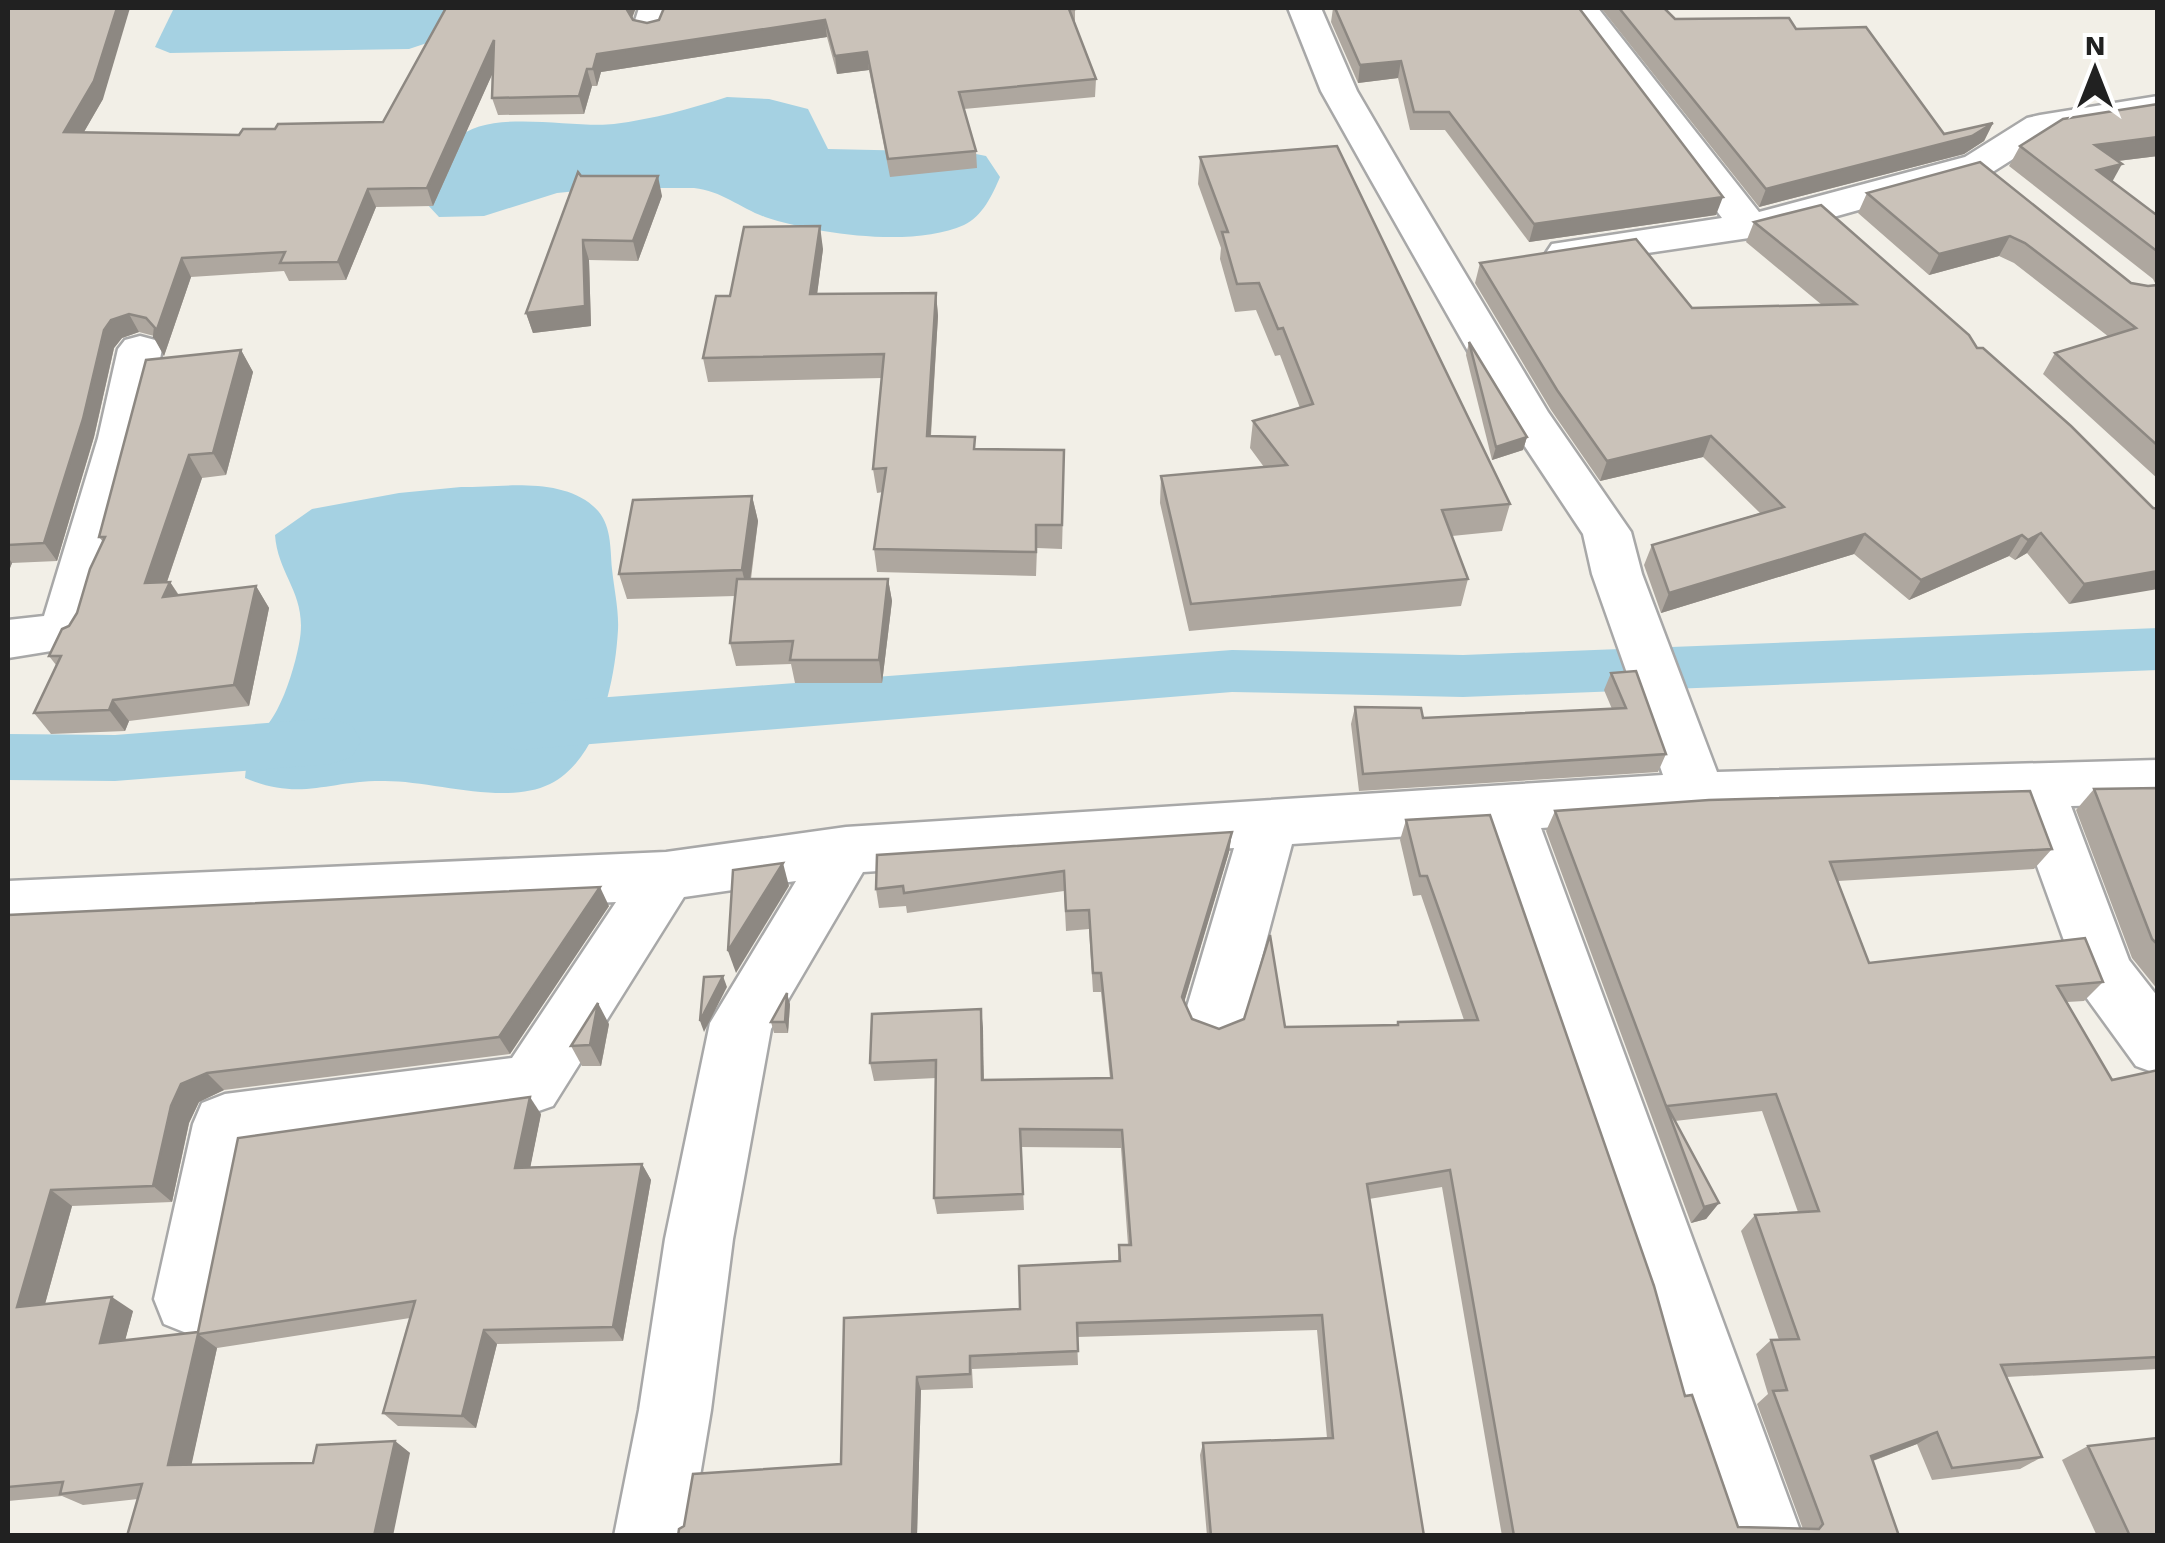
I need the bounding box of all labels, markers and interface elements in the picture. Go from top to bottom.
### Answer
north arrow [2045,20,2145,120]
text: N [2085,29,2105,62]

